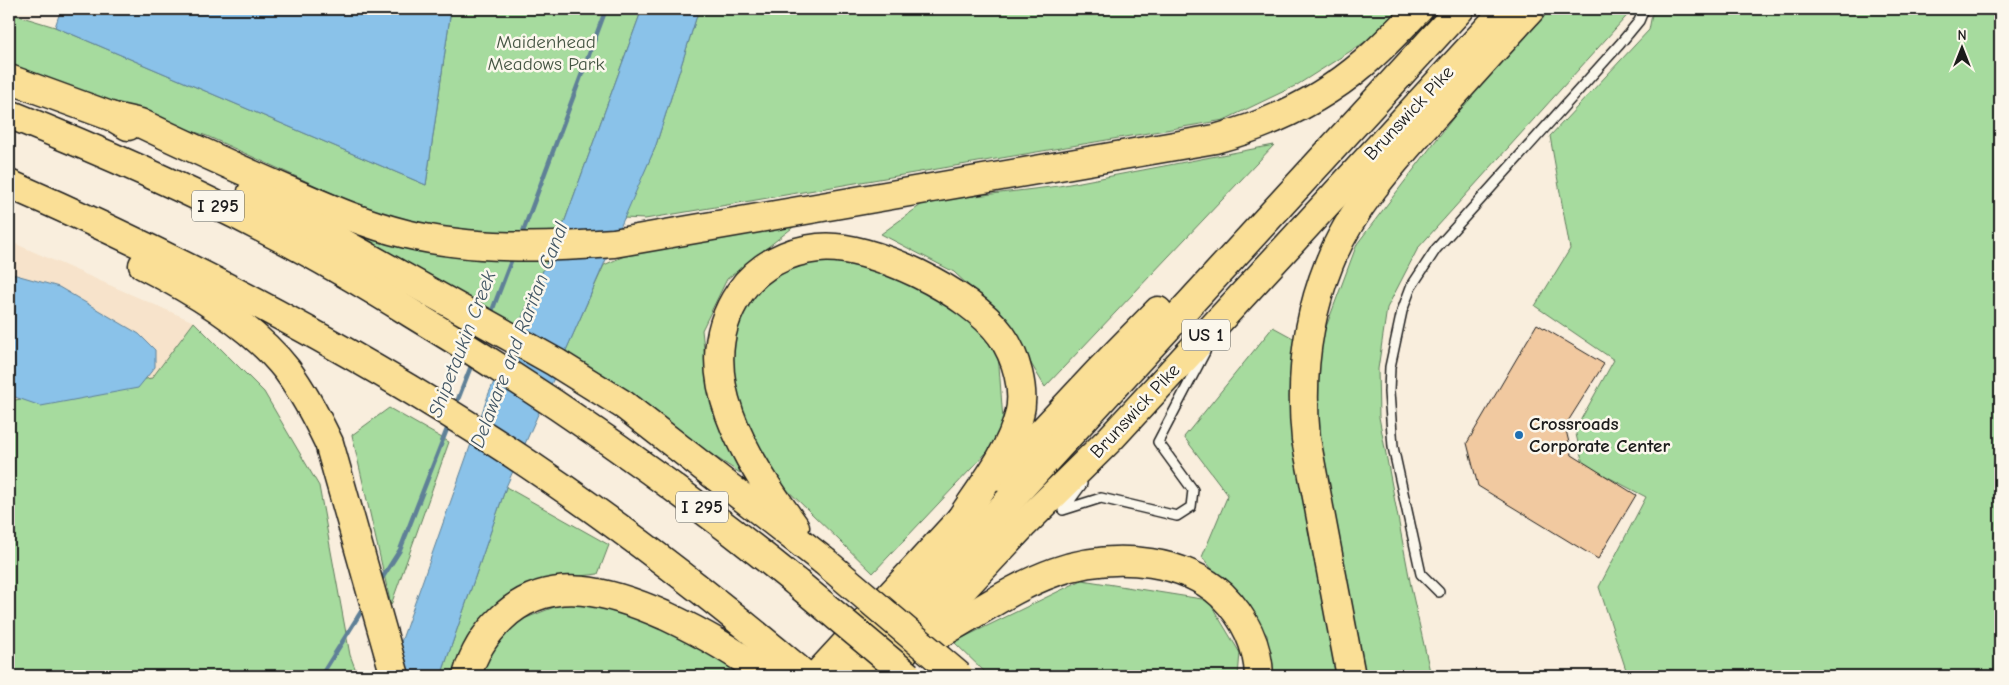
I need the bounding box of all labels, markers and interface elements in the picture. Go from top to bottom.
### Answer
north arrow [1936,22,1986,72]
text: N [1957,27,1967,44]
park label: Maidenhead Meadows Park [487,31,605,75]
street label: Brunswick Pike [1360,61,1458,165]
road number: I 295 [192,190,244,222]
water label: Delaware and Raritan Canal [465,219,573,451]
water label: Shipetaukin Creek [423,267,501,421]
road number: US 1 [1182,320,1230,350]
street label: Brunswick Pike [1086,359,1184,463]
place label: Crossroads Corporate Center [1529,413,1670,457]
marker: Crossroads Corporate Center [1513,429,1525,441]
road number: I 295 [676,492,728,522]

